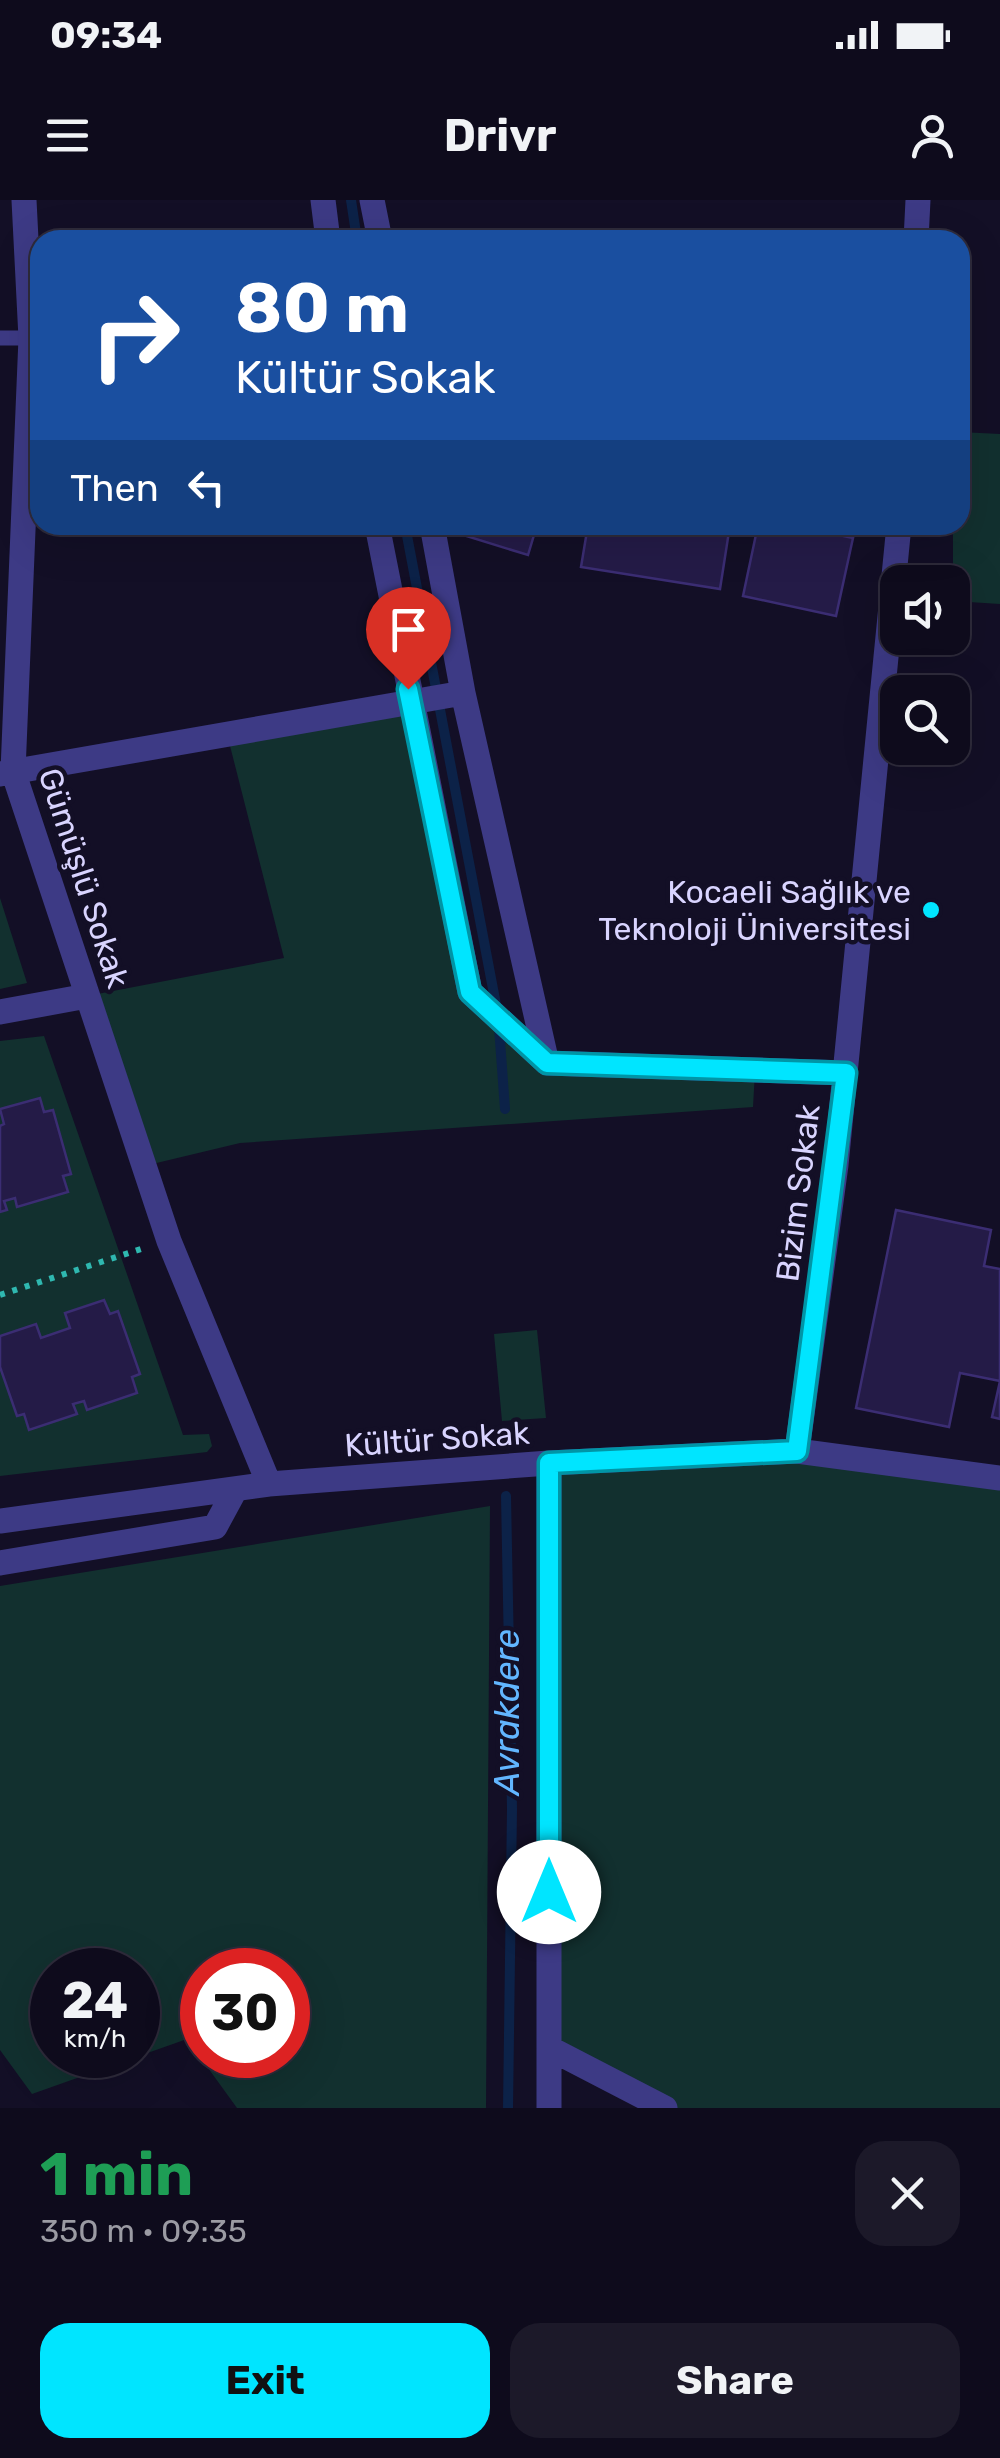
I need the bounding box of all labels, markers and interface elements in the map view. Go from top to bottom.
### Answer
text: 09:34 [50,12,162,58]
icon: menu [40,108,95,163]
icon: person [905,108,960,163]
text: Drivr [444,109,556,162]
text: 80 m [235,267,409,350]
icon: right [70,270,200,400]
text: Kültür Sokak [235,351,496,404]
icon: left [179,460,234,515]
text: Then [70,465,159,511]
map controls [880,565,970,765]
button: sound [880,565,970,655]
pin [366,587,451,690]
icon: arrive [381,602,436,657]
button: search [880,675,970,765]
street label: Gümüşlü Sokak [31,763,138,993]
place label: Kocaeli Sağlık ve Teknoloji Üniversitesi [598,873,911,948]
marker: Kocaeli Sağlık ve Teknoloji Üniversitesi [920,899,942,921]
street label: Bizim Sokak [768,1102,828,1284]
street label: Kültür Sokak [343,1414,531,1464]
water label: Avrakdere [486,1629,528,1797]
position arrow [497,1840,601,1944]
speed limit sign: 30 [180,1948,310,2078]
text: 24 [62,1971,128,2031]
text: km/h [64,2024,126,2053]
text: 1 min [40,2139,193,2210]
button: close [855,2141,960,2246]
text: 350 m · 09:35 [40,2212,247,2250]
button: Exit [40,2323,490,2438]
button: Share [510,2323,960,2438]

